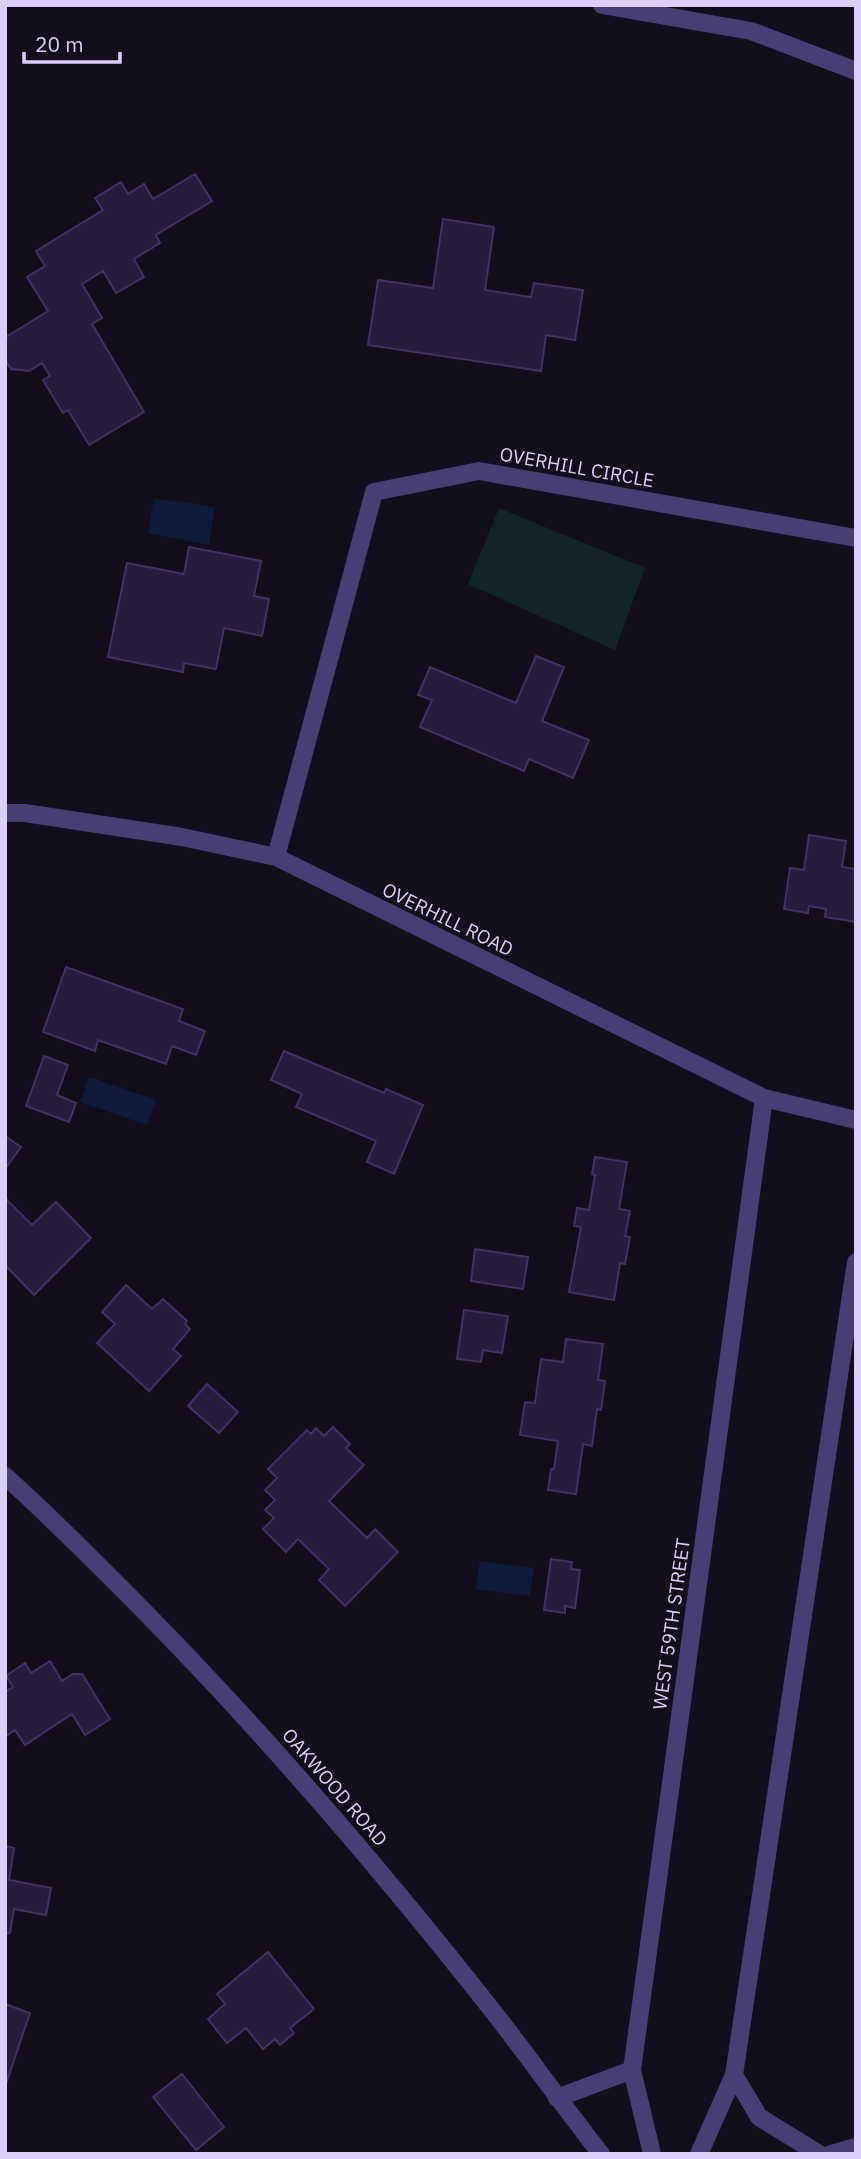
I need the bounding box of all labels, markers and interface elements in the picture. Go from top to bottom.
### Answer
scale bar [24,21,121,65]
text: 20 m [35,30,84,58]
street label: OVERHILL CIRCLE [498,442,656,492]
street label: OVERHILL ROAD [379,877,517,961]
street label: WEST 59TH STREET [647,1537,695,1711]
street label: OAKWOOD ROAD [277,1723,393,1851]

